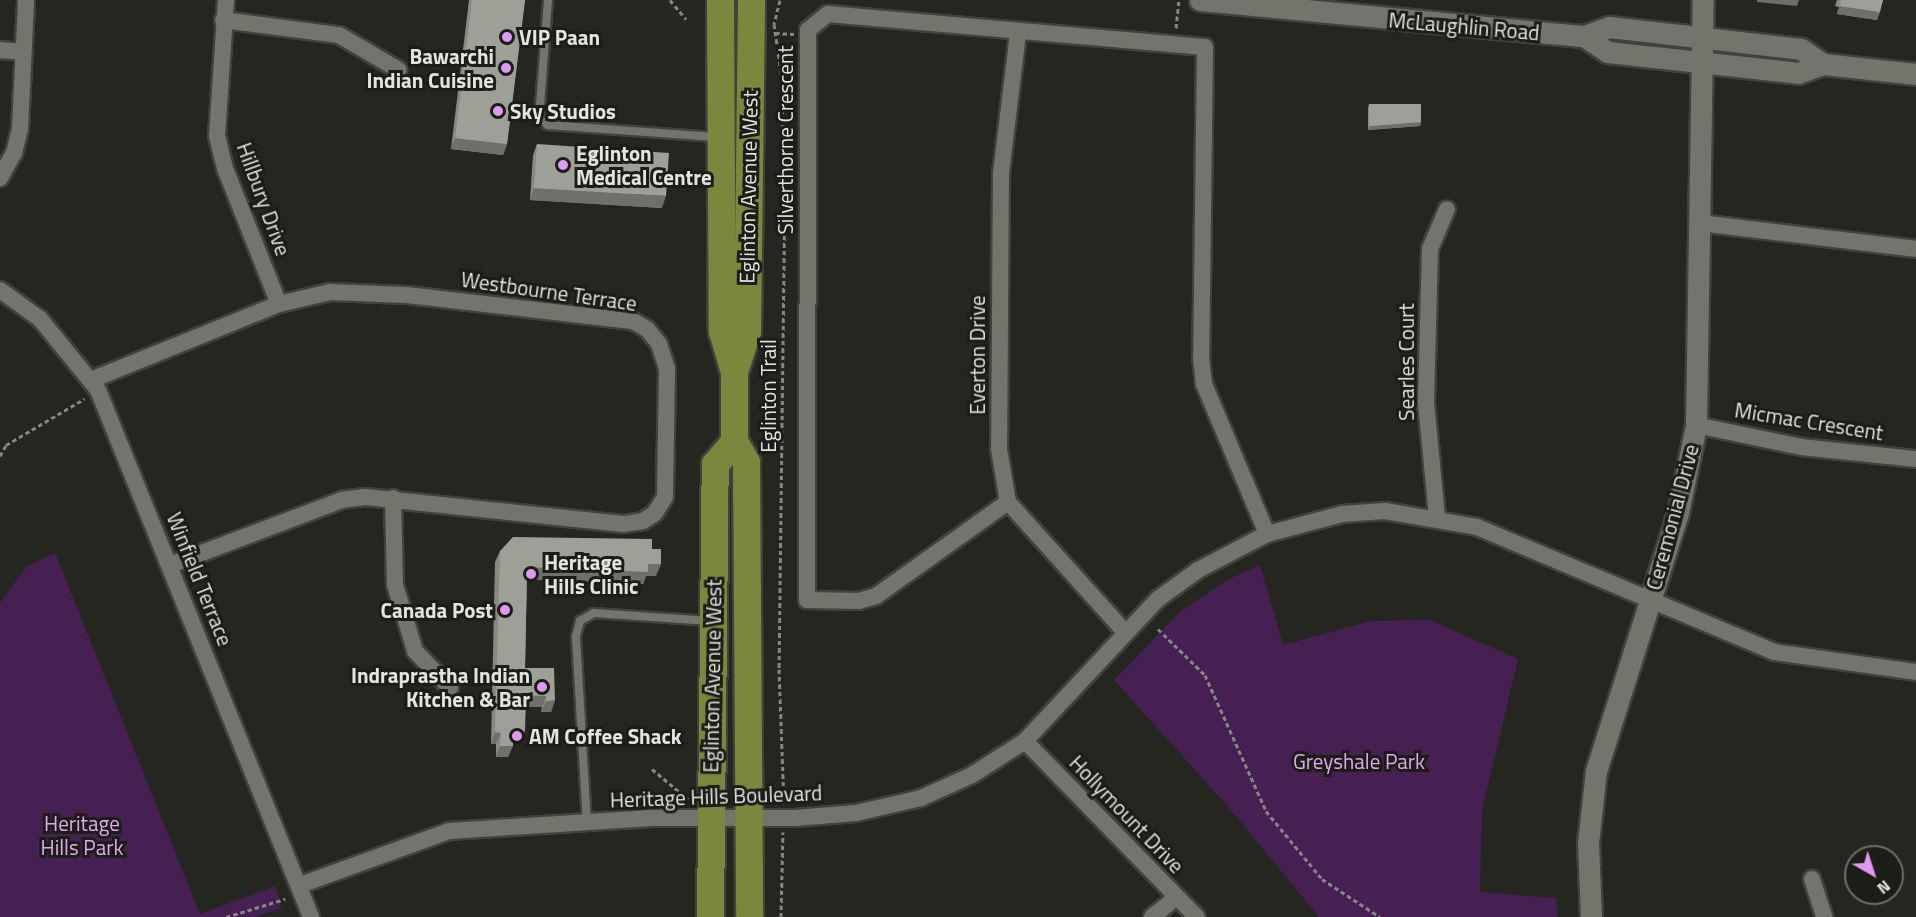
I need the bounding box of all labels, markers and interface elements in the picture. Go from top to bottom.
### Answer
street label: McLaughlin Road [1388,7,1540,45]
place label: VIP Paan [519,24,600,50]
marker: VIP Paan [500,30,514,44]
place label: Bawarchi Indian Cuisine [367,43,494,93]
street label: Silverthorne Crescent [772,45,798,235]
marker: Bawarchi Indian Cuisine [499,61,513,75]
street label: Eglinton Avenue West [734,90,762,284]
place label: Sky Studios [510,98,616,124]
marker: Sky Studios [491,104,505,118]
street label: Hillbury Drive [232,139,296,259]
place label: Eglinton Medical Centre [576,140,712,190]
marker: Eglinton Medical Centre [554,156,572,174]
street label: Westbourne Terrace [459,266,639,316]
street label: Everton Drive [964,295,990,415]
street label: Searles Court [1393,303,1419,421]
street label: Eglinton Trail [755,339,781,453]
street label: Micmac Crescent [1733,397,1885,445]
street label: Ceremonial Drive [1640,441,1704,593]
street label: Winfield Terrace [162,509,238,649]
place label: Heritage Hills Clinic [544,549,638,599]
marker: Heritage Hills Clinic [522,565,540,583]
street label: Eglinton Avenue West [698,579,726,773]
place label: Canada Post [381,597,493,623]
marker: Canada Post [498,603,512,617]
place label: Indraprastha Indian Kitchen & Bar [351,662,530,712]
marker: Indraprastha Indian Kitchen & Bar [535,680,549,694]
place label: AM Coffee Shack [529,723,682,749]
marker: AM Coffee Shack [510,729,524,743]
park label: Greyshale Park [1293,748,1425,774]
street label: Hollymount Drive [1064,750,1190,878]
street label: Heritage Hills Boulevard [609,780,823,812]
park label: Heritage Hills Park [40,810,124,860]
north arrow [1844,845,1904,905]
text: N [1872,875,1896,900]

